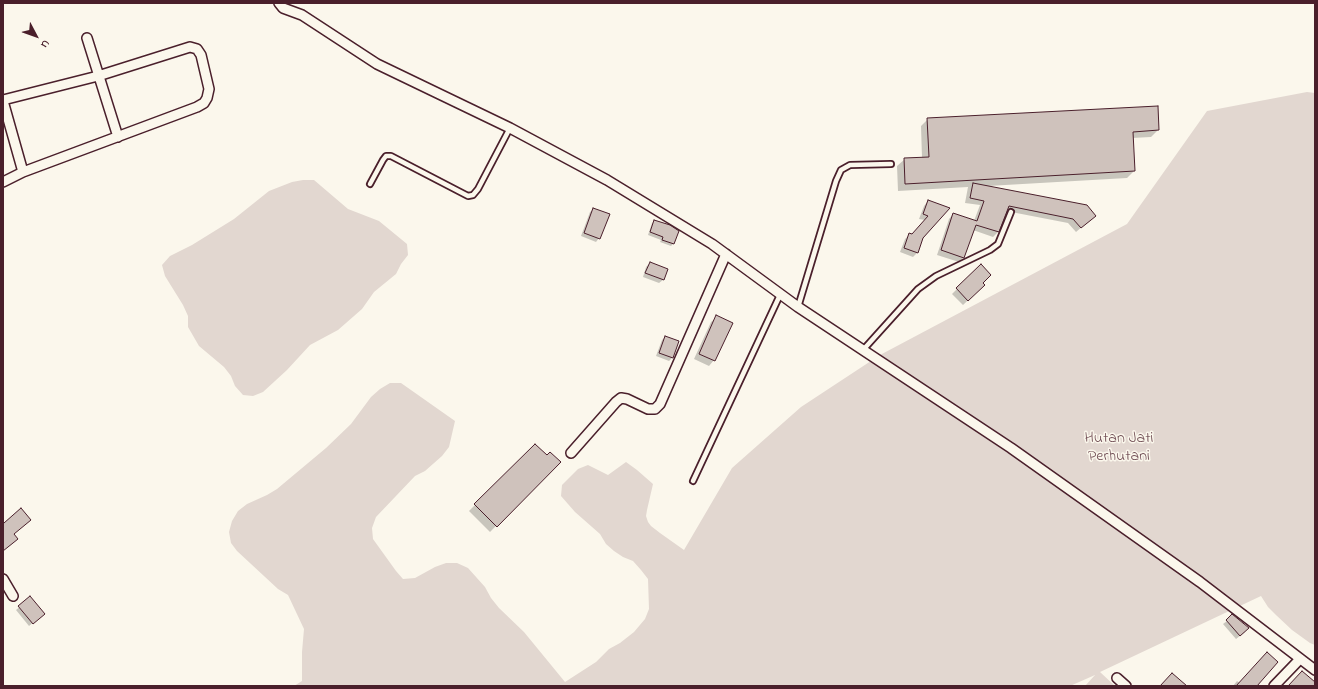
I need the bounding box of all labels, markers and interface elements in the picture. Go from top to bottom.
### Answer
north arrow [16,16,56,56]
text: U [37,36,53,52]
park label: Hutan Jati Perhutani [1084,429,1154,467]

